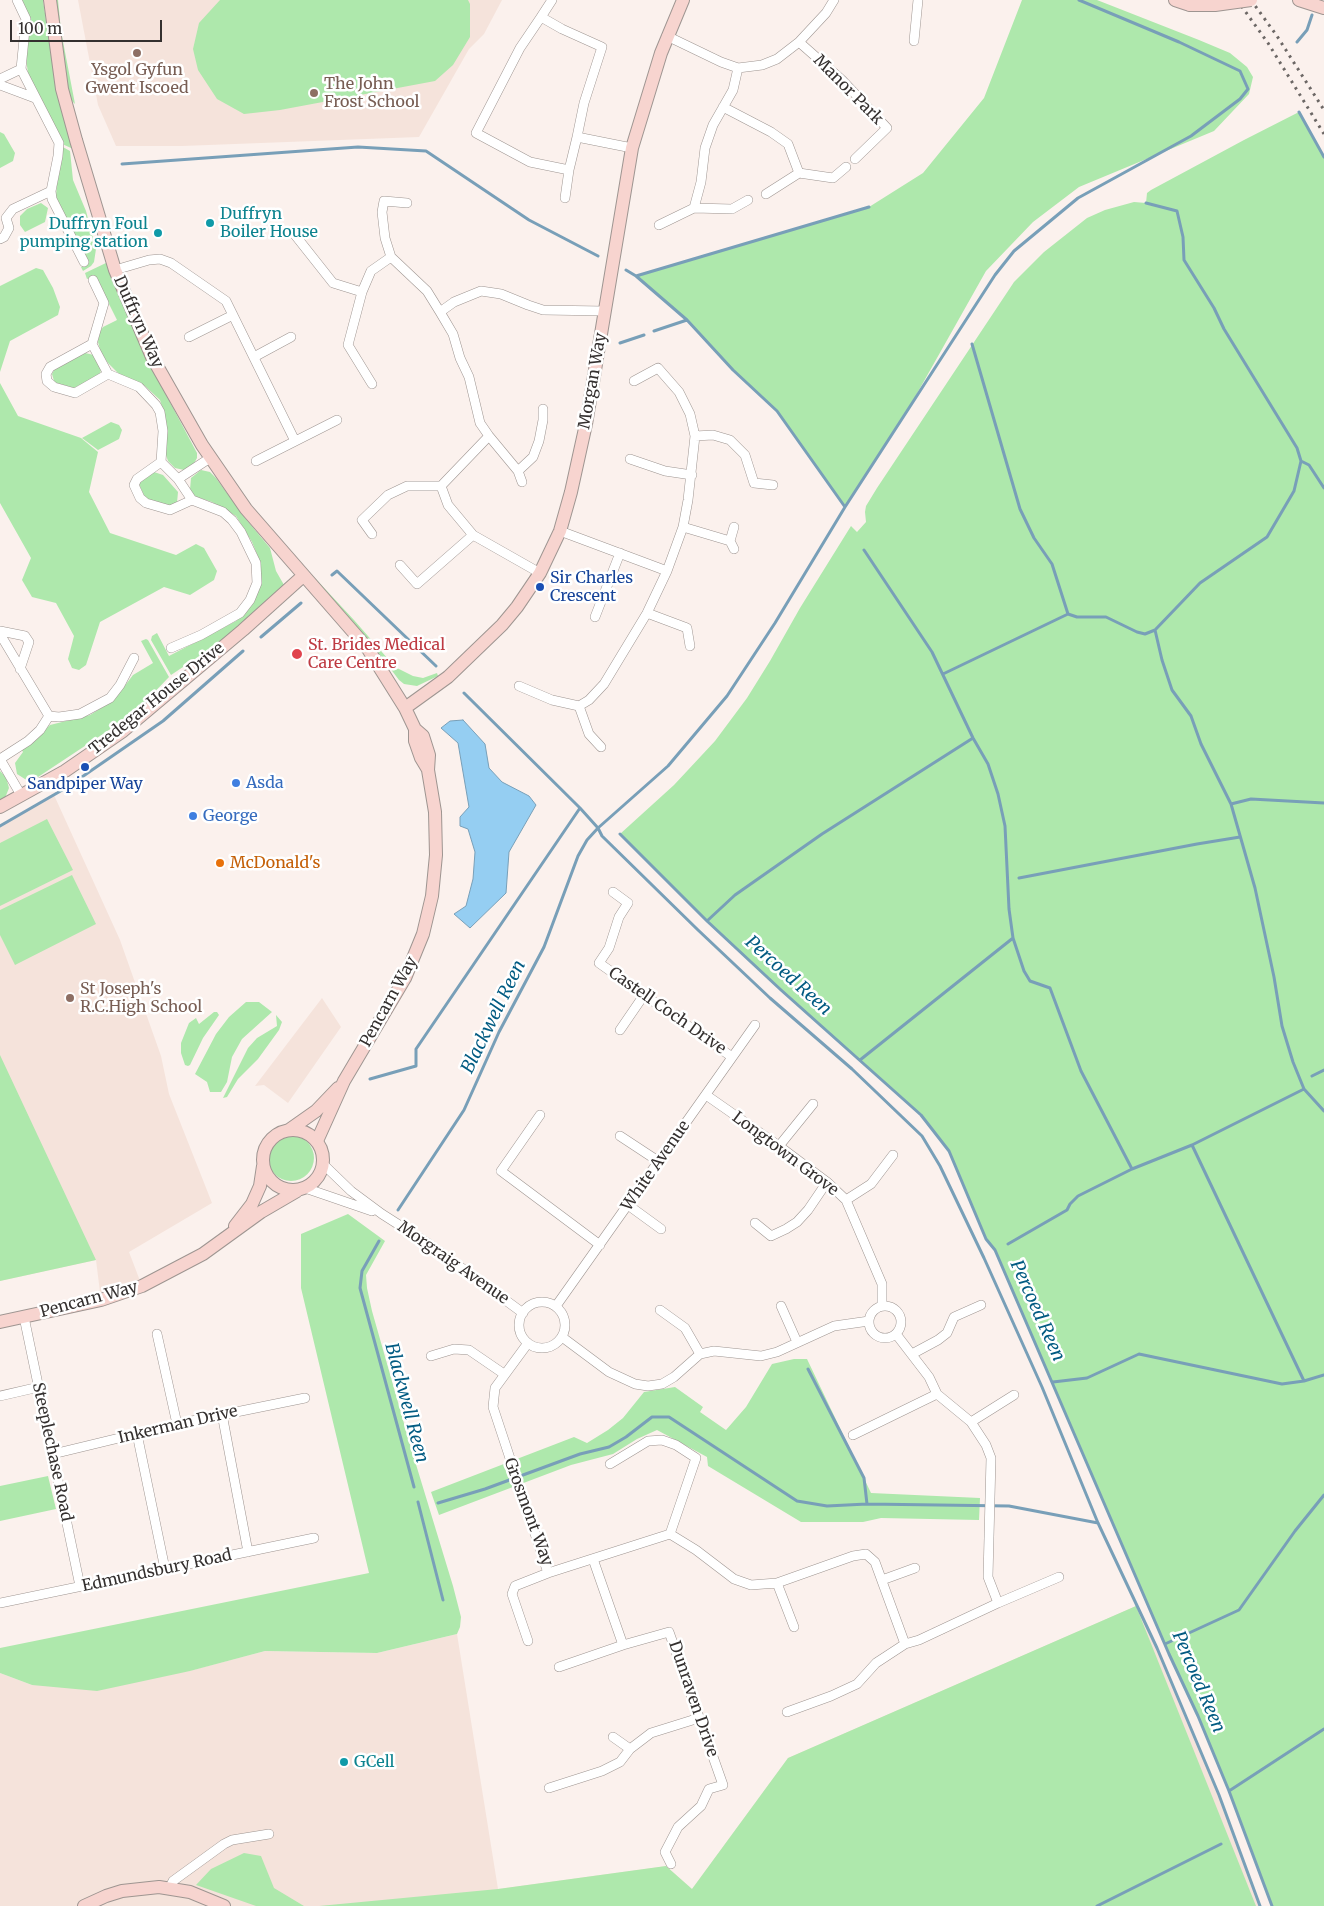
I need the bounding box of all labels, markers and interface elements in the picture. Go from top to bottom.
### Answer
scale bar [12,10,165,42]
text: 100 m [18,19,62,38]
marker: Ysgol Gyfun Gwent Iscoed [131,47,143,59]
street label: Manor Park [809,51,887,129]
place label: Ysgol Gyfun Gwent Iscoed [85,60,189,98]
place label: The John Frost School [324,74,419,112]
marker: The John Frost School [308,87,320,99]
place label: Duffryn Boiler House [220,204,318,242]
place label: Duffryn Foul pumping station [20,214,148,252]
marker: Duffryn Boiler House [204,217,216,229]
marker: Duffryn Foul pumping station [152,227,164,239]
street label: Duffryn Way [109,273,167,371]
street label: Morgan Way [575,331,611,431]
place label: Sir Charles Crescent [550,568,633,606]
marker: Sir Charles Crescent [534,581,546,593]
place label: St. Brides Medical Care Centre [308,635,445,673]
street label: Tredegar House Drive [86,639,228,759]
marker: St. Brides Medical Care Centre [290,647,304,661]
marker: Sandpiper Way [79,761,91,773]
place label: Asda [246,773,284,793]
place label: Sandpiper Way [27,774,143,794]
marker: Asda [230,777,242,789]
place label: George [203,806,258,826]
marker: George [187,810,199,822]
place label: McDonald's [230,853,320,873]
marker: McDonald's [214,857,226,869]
water label: Percoed Reen [741,932,835,1020]
street label: Pencarn Way [356,954,422,1050]
water label: Blackwell Reen [457,957,531,1077]
street label: Castell Coch Drive [605,963,729,1059]
place label: St Joseph's R.C.High School [80,979,202,1017]
marker: St Joseph's R.C.High School [64,992,76,1004]
street label: Longtown Grove [728,1108,842,1200]
street label: White Avenue [618,1117,694,1215]
street label: Morgraig Avenue [393,1217,513,1309]
water label: Percoed Reen [1005,1257,1069,1365]
street label: Pencarn Way [38,1278,140,1322]
water label: Blackwell Reen [380,1341,432,1465]
street label: Steeplechase Road [28,1381,76,1523]
street label: Inkerman Drive [116,1402,240,1448]
street label: Grosmont Way [500,1455,556,1569]
street label: Edmundsbury Road [80,1546,234,1596]
water label: Percoed Reen [1167,1628,1229,1736]
street label: Dunraven Drive [664,1638,722,1760]
place label: GCell [354,1752,395,1772]
marker: GCell [338,1756,350,1768]

